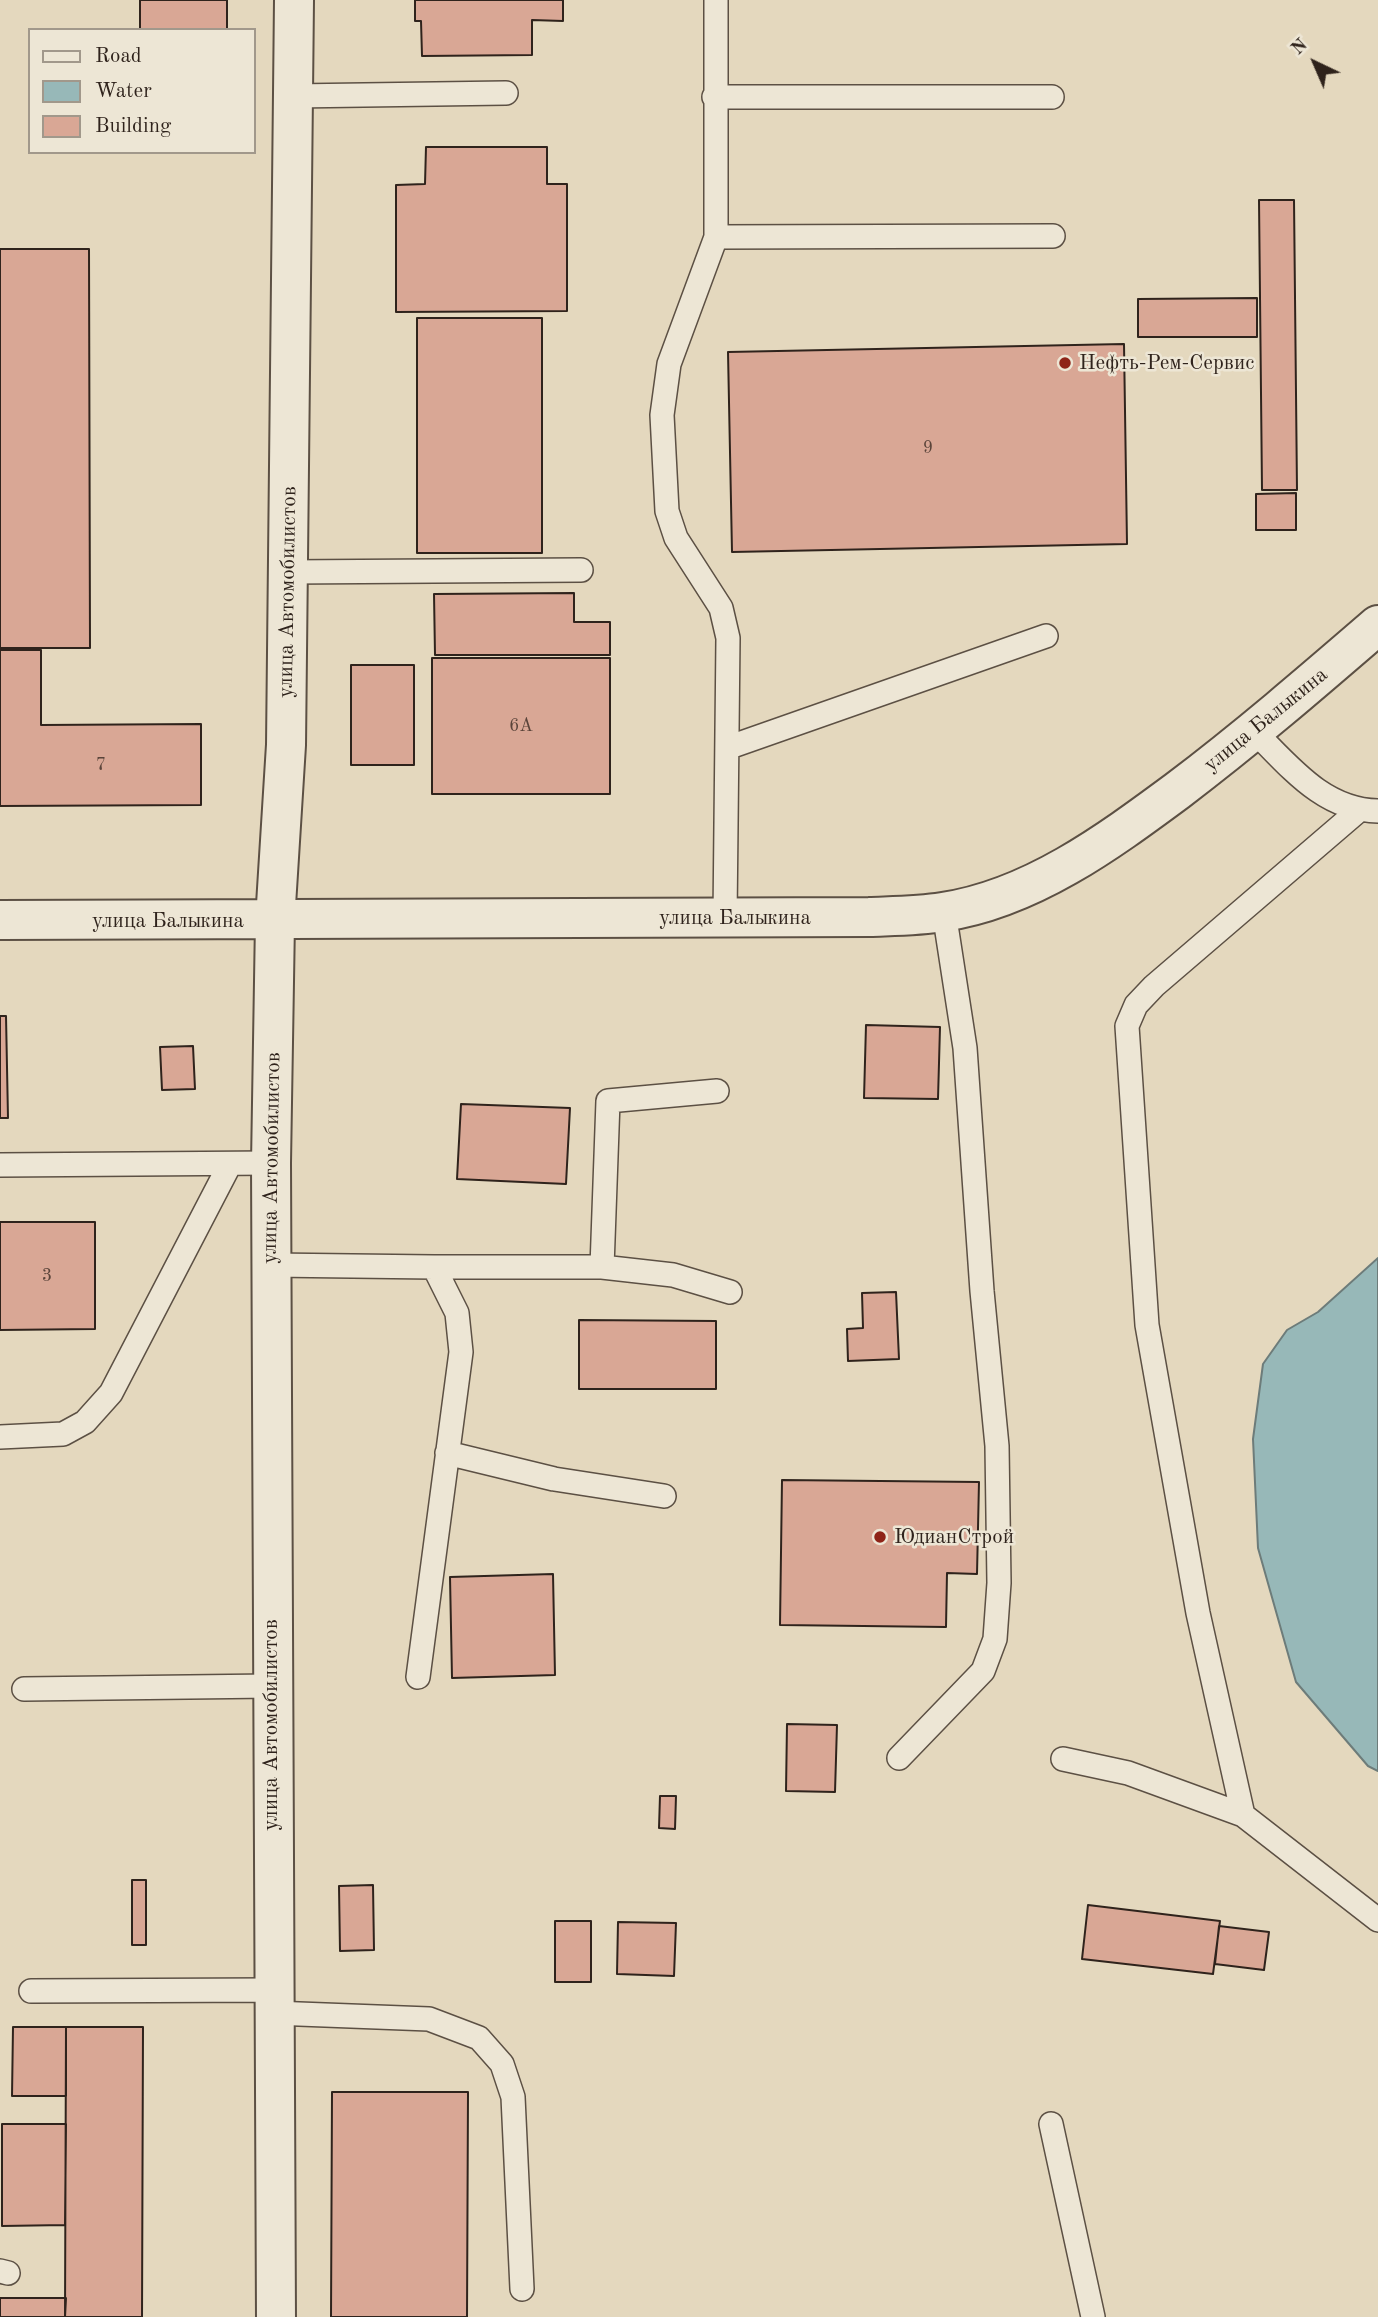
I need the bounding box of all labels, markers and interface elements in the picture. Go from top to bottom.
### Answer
legend [28,28,256,154]
north arrow [1280,28,1350,98]
text: N [1288,36,1312,59]
text: Road [95,46,142,67]
text: Water [95,81,152,102]
text: Building [95,116,171,137]
place label: Нефть-Рем-Сервис [1079,350,1254,376]
marker: Нефть-Рем-Сервис [1057,355,1073,371]
house number: 9 [923,437,933,459]
street label: улица Автомобилистов [274,486,302,698]
street label: улица Балыкина [1199,662,1333,778]
house number: 6А [509,715,533,737]
house number: 7 [96,754,106,776]
street label: улица Балыкина [659,905,811,931]
street label: улица Балыкина [92,908,244,934]
street label: улица Автомобилистов [258,1052,286,1264]
house number: 3 [42,1265,52,1287]
place label: ЮдианСтрой [894,1524,1014,1550]
marker: ЮдианСтрой [872,1529,888,1545]
street label: улица Автомобилистов [258,1619,284,1831]

